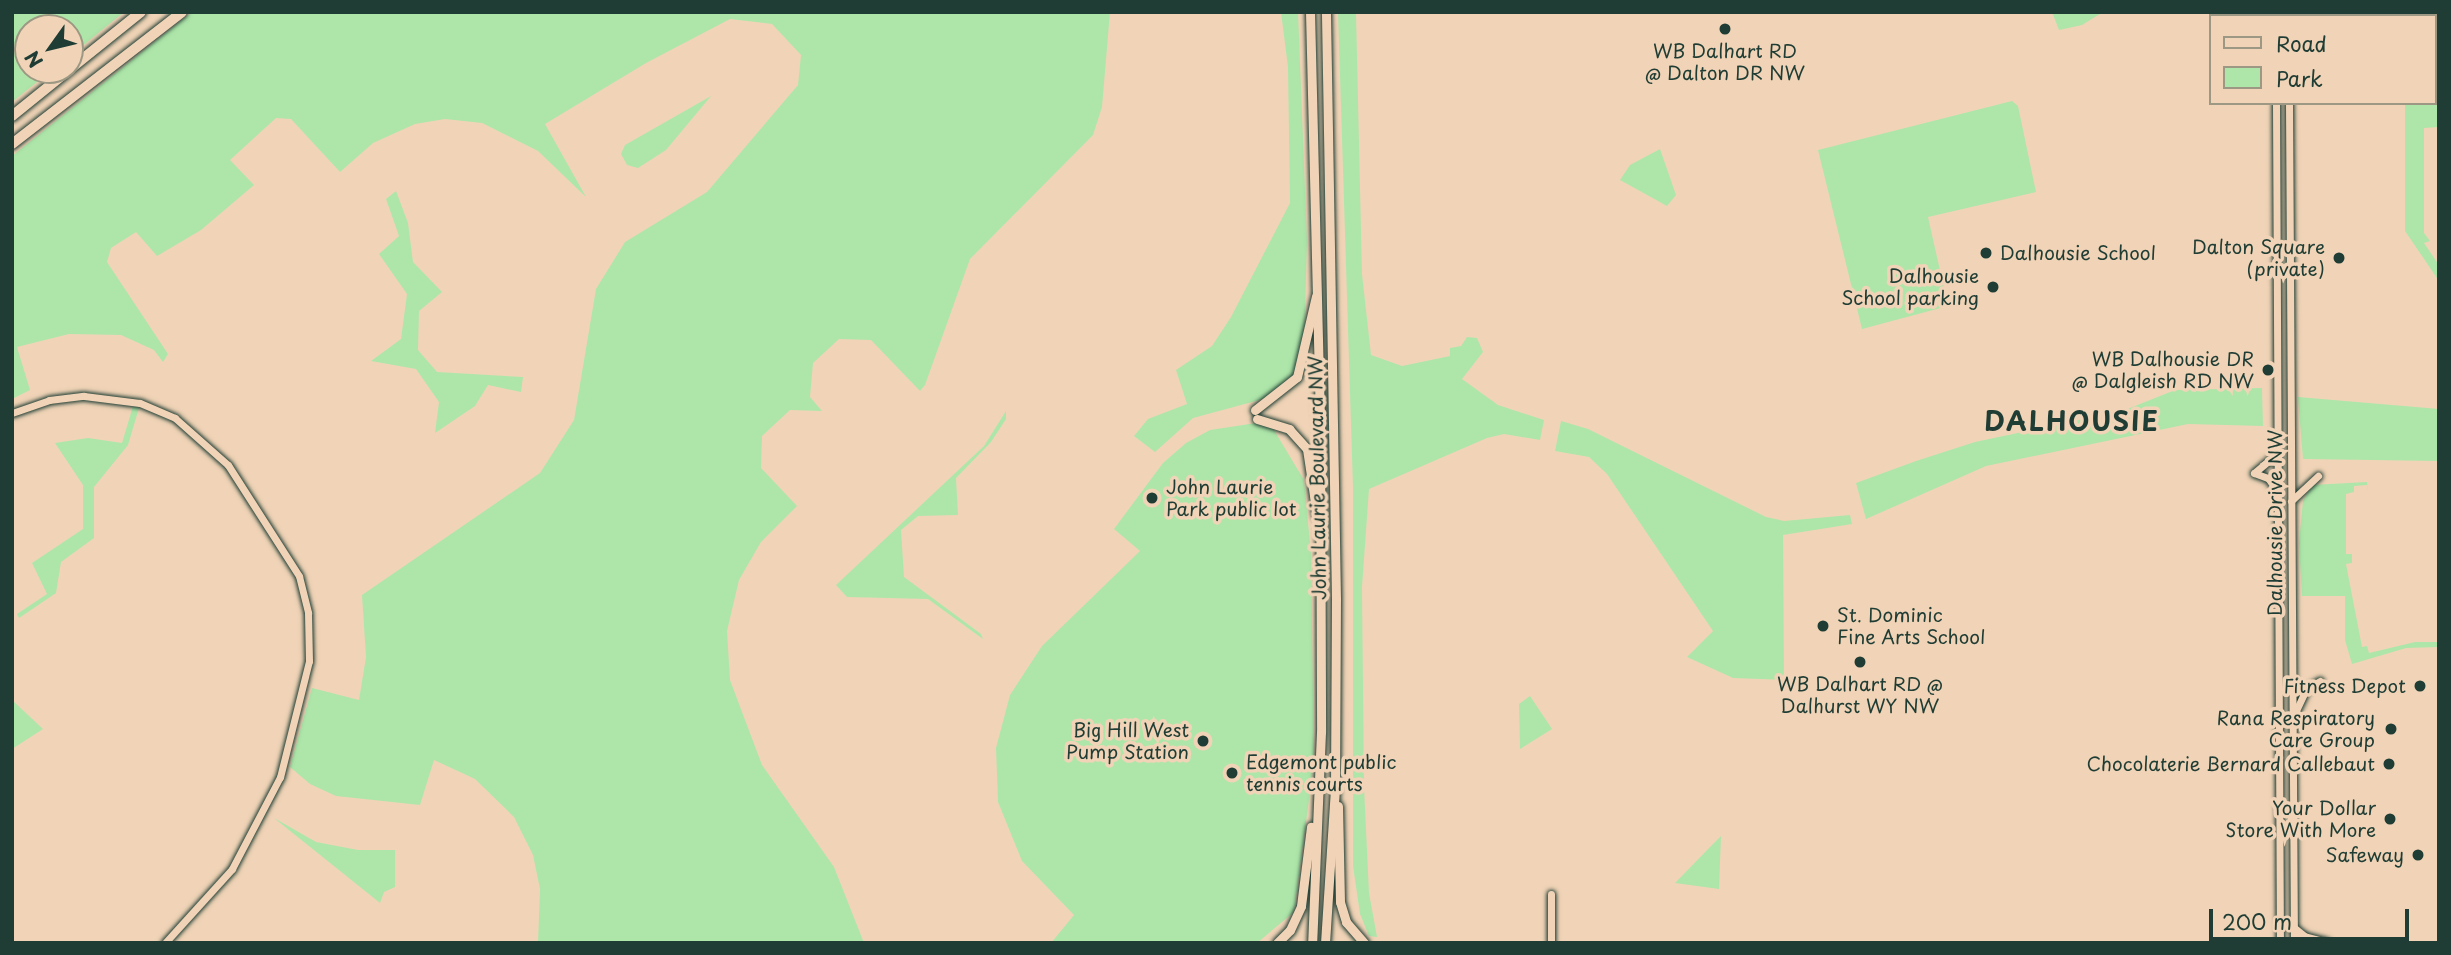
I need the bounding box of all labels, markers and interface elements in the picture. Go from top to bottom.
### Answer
north arrow [14,14,84,84]
legend [2210,14,2437,105]
marker: WB Dalhart RD @ Dalton DR NW [1717,21,1733,37]
text: Road [2276,27,2327,59]
place label: WB Dalhart RD @ Dalton DR NW [1645,40,1805,84]
text: N [17,46,49,74]
text: Park [2276,62,2323,94]
place label: Dalton Square (private) [2193,236,2325,280]
place label: Dalhousie School [2000,242,2156,264]
marker: Dalhousie School [1978,245,1994,261]
marker: Dalton Square (private) [2331,250,2347,266]
place label: Dalhousie School parking [1841,265,1979,309]
marker: Dalhousie School parking [1985,279,2001,295]
place label: WB Dalhousie DR @ Dalgleish RD NW [2073,348,2254,392]
street label: John Laurie Boulevard NW [1303,355,1331,601]
marker: WB Dalhousie DR @ Dalgleish RD NW [2260,362,2276,378]
district label: DALHOUSIE [1985,405,2159,437]
street label: Dalhousie Drive NW [2264,430,2286,616]
place label: John Laurie Park public lot [1166,476,1298,520]
marker: John Laurie Park public lot [1144,490,1160,506]
place label: St. Dominic Fine Arts School [1837,604,1987,648]
marker: St. Dominic Fine Arts School [1815,618,1831,634]
marker: WB Dalhart RD @ Dalhurst WY NW [1852,654,1868,670]
place label: WB Dalhart RD @ Dalhurst WY NW [1776,673,1944,717]
place label: Fitness Depot [2282,675,2406,697]
marker: Fitness Depot [2412,678,2428,694]
place label: Rana Respiratory Care Group [2216,707,2375,751]
place label: Big Hill West Pump Station [1066,719,1189,763]
marker: Rana Respiratory Care Group [2381,719,2401,739]
marker: Big Hill West Pump Station [1195,733,1211,749]
place label: Edgemont public tennis courts [1246,751,1397,795]
place label: Chocolaterie Bernard Callebaut [2085,753,2375,775]
marker: Chocolaterie Bernard Callebaut [2381,756,2397,772]
marker: Edgemont public tennis courts [1224,765,1240,781]
place label: Your Dollar Store With More [2225,797,2376,841]
marker: Your Dollar Store With More [2382,811,2398,827]
place label: Safeway [2326,844,2404,866]
marker: Safeway [2410,847,2426,863]
scale bar [2213,895,2412,939]
text: 200 m [2222,905,2292,937]

